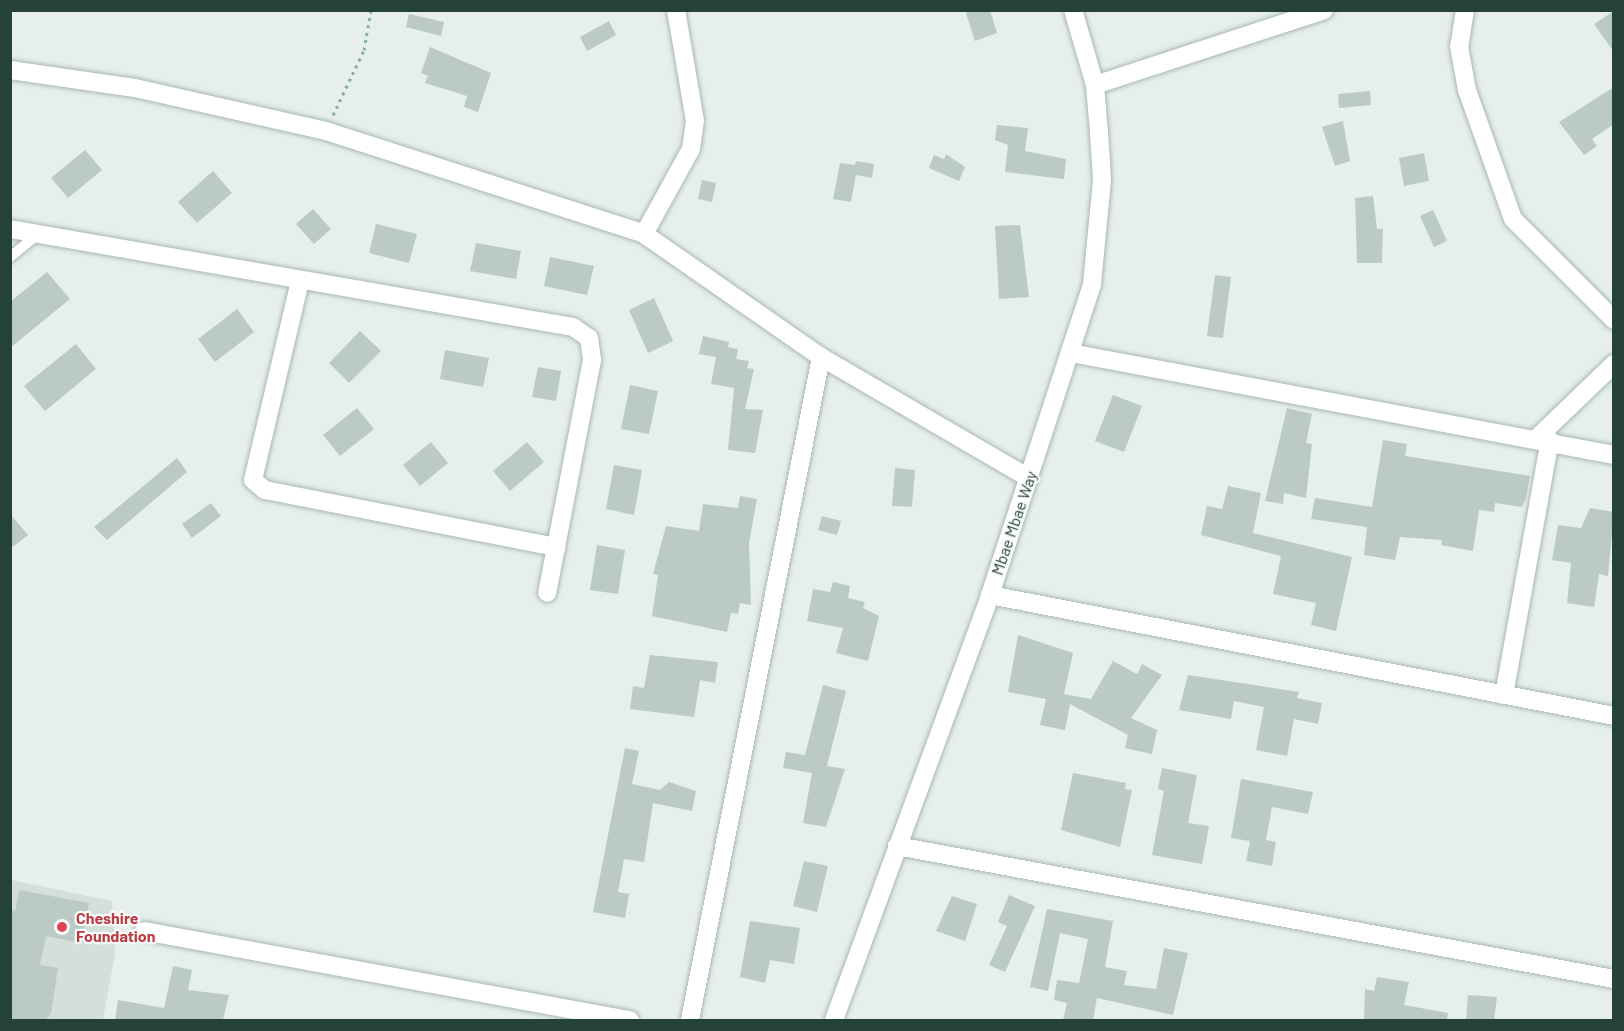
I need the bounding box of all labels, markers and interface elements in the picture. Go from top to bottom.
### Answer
street label: Mbae Mbae Way [987,468,1041,578]
place label: Cheshire Foundation [76,908,156,946]
marker: Cheshire Foundation [53,918,71,936]

